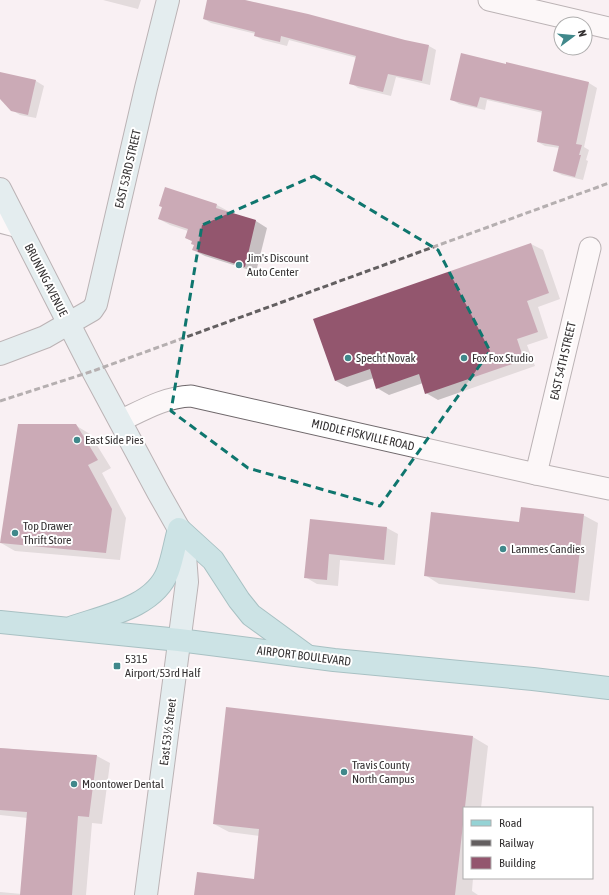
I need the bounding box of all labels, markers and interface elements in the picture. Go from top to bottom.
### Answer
north arrow [553,16,593,56]
text: N [576,28,589,38]
street label: EAST 53RD STREET [112,128,144,210]
street label: BRUNING AVENUE [22,241,70,319]
place label: Jim's Discount Auto Center [247,251,309,279]
marker: Jim's Discount Auto Center [234,260,244,270]
street label: EAST 54TH STREET [547,320,579,402]
place label: Specht Novak [356,351,416,365]
place label: Fox Fox Studio [472,351,534,365]
marker: Specht Novak [343,353,353,363]
marker: Fox Fox Studio [459,353,469,363]
street label: MIDDLE FISKVILLE ROAD [310,416,416,454]
place label: East Side Pies [85,433,144,447]
marker: East Side Pies [72,435,82,445]
place label: Top Drawer Thrift Store [23,519,73,547]
marker: Top Drawer Thrift Store [10,528,20,538]
place label: Lammes Candies [511,542,585,556]
marker: Lammes Candies [498,544,508,554]
street label: AIRPORT BOULEVARD [256,643,352,669]
place label: 5315 Airport/53rd Half [125,652,201,680]
marker: 5315 Airport/53rd Half [112,661,122,671]
street label: East 53½ Street [157,697,179,766]
place label: Travis County North Campus [352,758,414,786]
marker: Travis County North Campus [339,767,349,777]
place label: Moontower Dental [82,777,165,791]
marker: Moontower Dental [69,779,79,789]
legend [463,807,593,879]
text: Road [499,816,522,830]
text: Railway [499,836,534,850]
text: Building [499,856,537,870]

